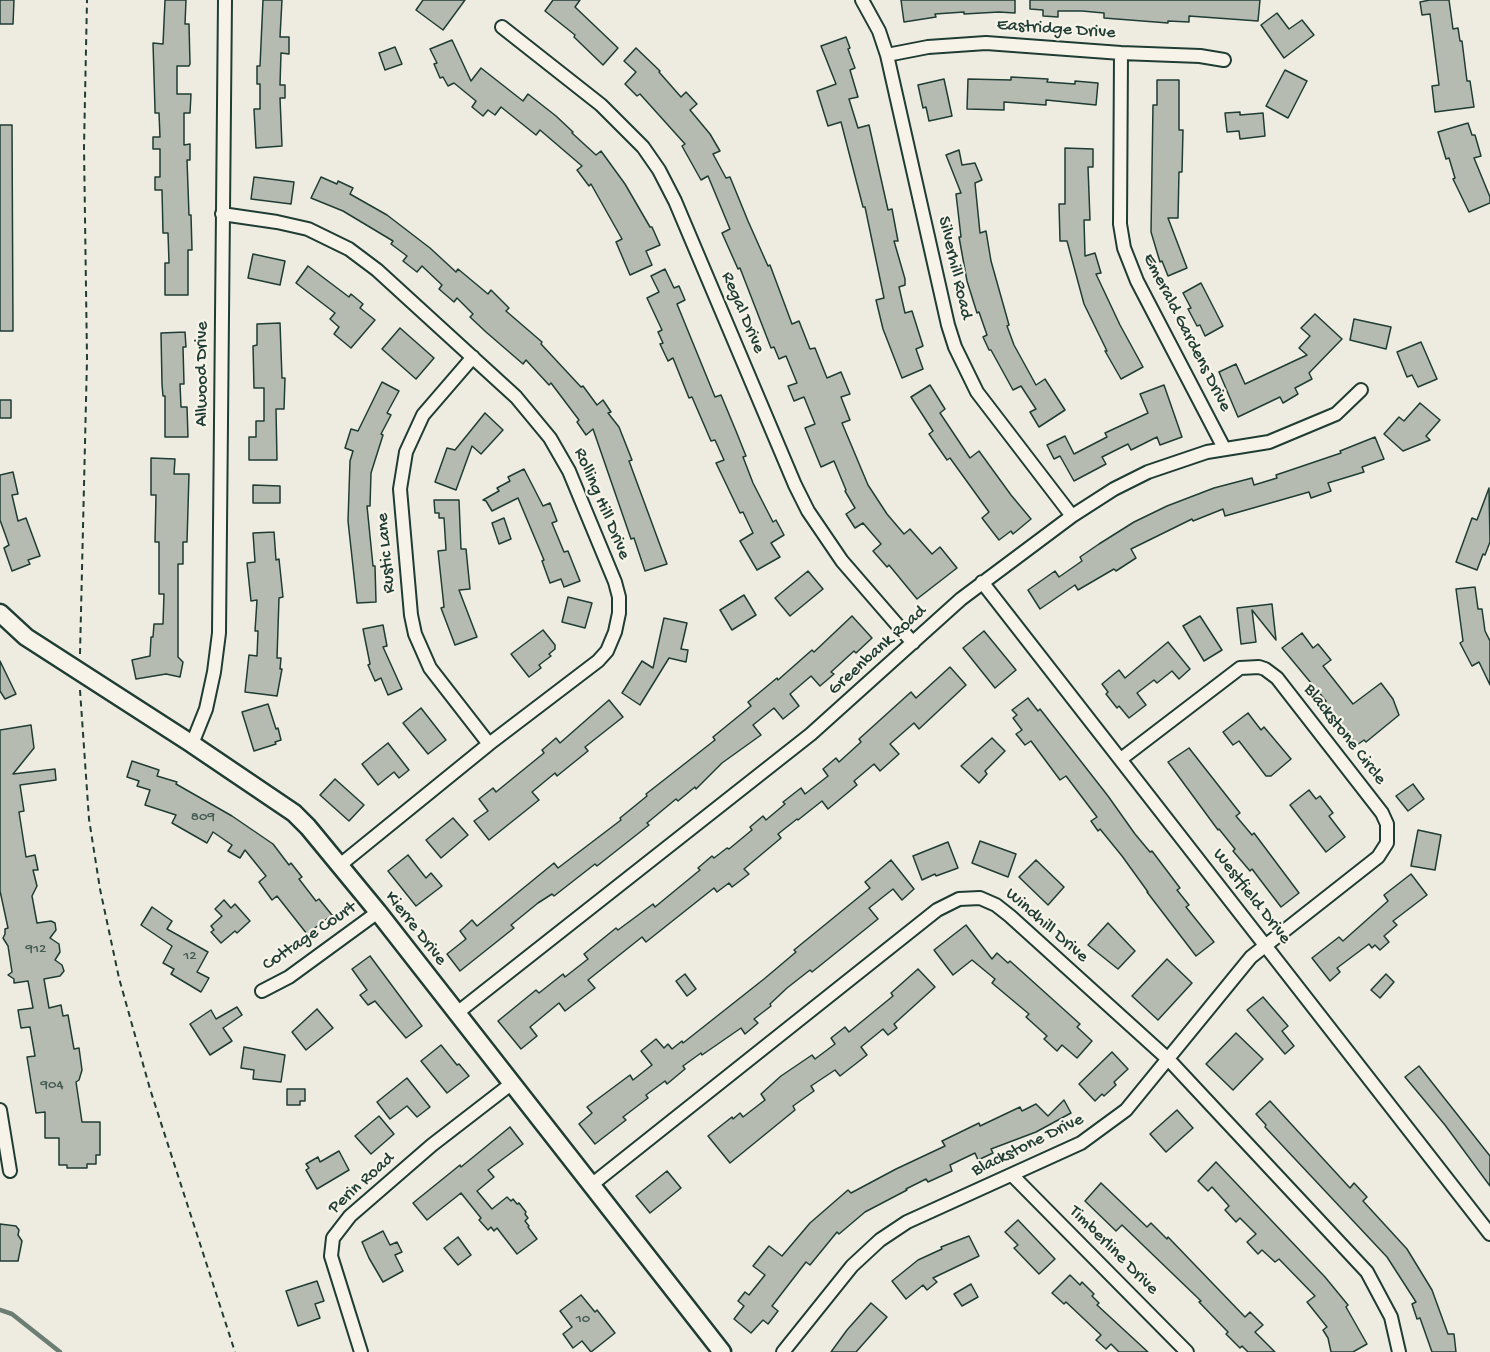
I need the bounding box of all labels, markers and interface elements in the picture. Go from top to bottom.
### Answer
street label: Eastridge Drive [996,15,1116,45]
street label: Silverhill Road [932,214,976,322]
street label: Emerald Gardens Drive [1137,250,1235,416]
street label: Regal Drive [715,269,769,357]
street label: Allwood Drive [192,321,214,427]
street label: Rolling Hill Drive [568,445,634,563]
street label: Rustic Lane [373,512,401,594]
street label: Greenbank Road [825,601,931,701]
street label: Blackstone Circle [1298,680,1390,790]
house number: 809 [191,809,215,827]
street label: Westfield Drive [1207,845,1295,949]
street label: Windhill Drive [1000,884,1092,968]
street label: Kierre Drive [379,887,451,971]
street label: Cottage Court [259,898,361,976]
house number: 912 [26,941,46,959]
house number: 12 [183,948,197,966]
house number: 904 [40,1077,64,1095]
street label: Blackstone Drive [968,1110,1088,1182]
street label: Perin Road [324,1149,400,1219]
street label: Timberline Drive [1064,1202,1162,1300]
house number: 10 [576,1311,590,1329]

